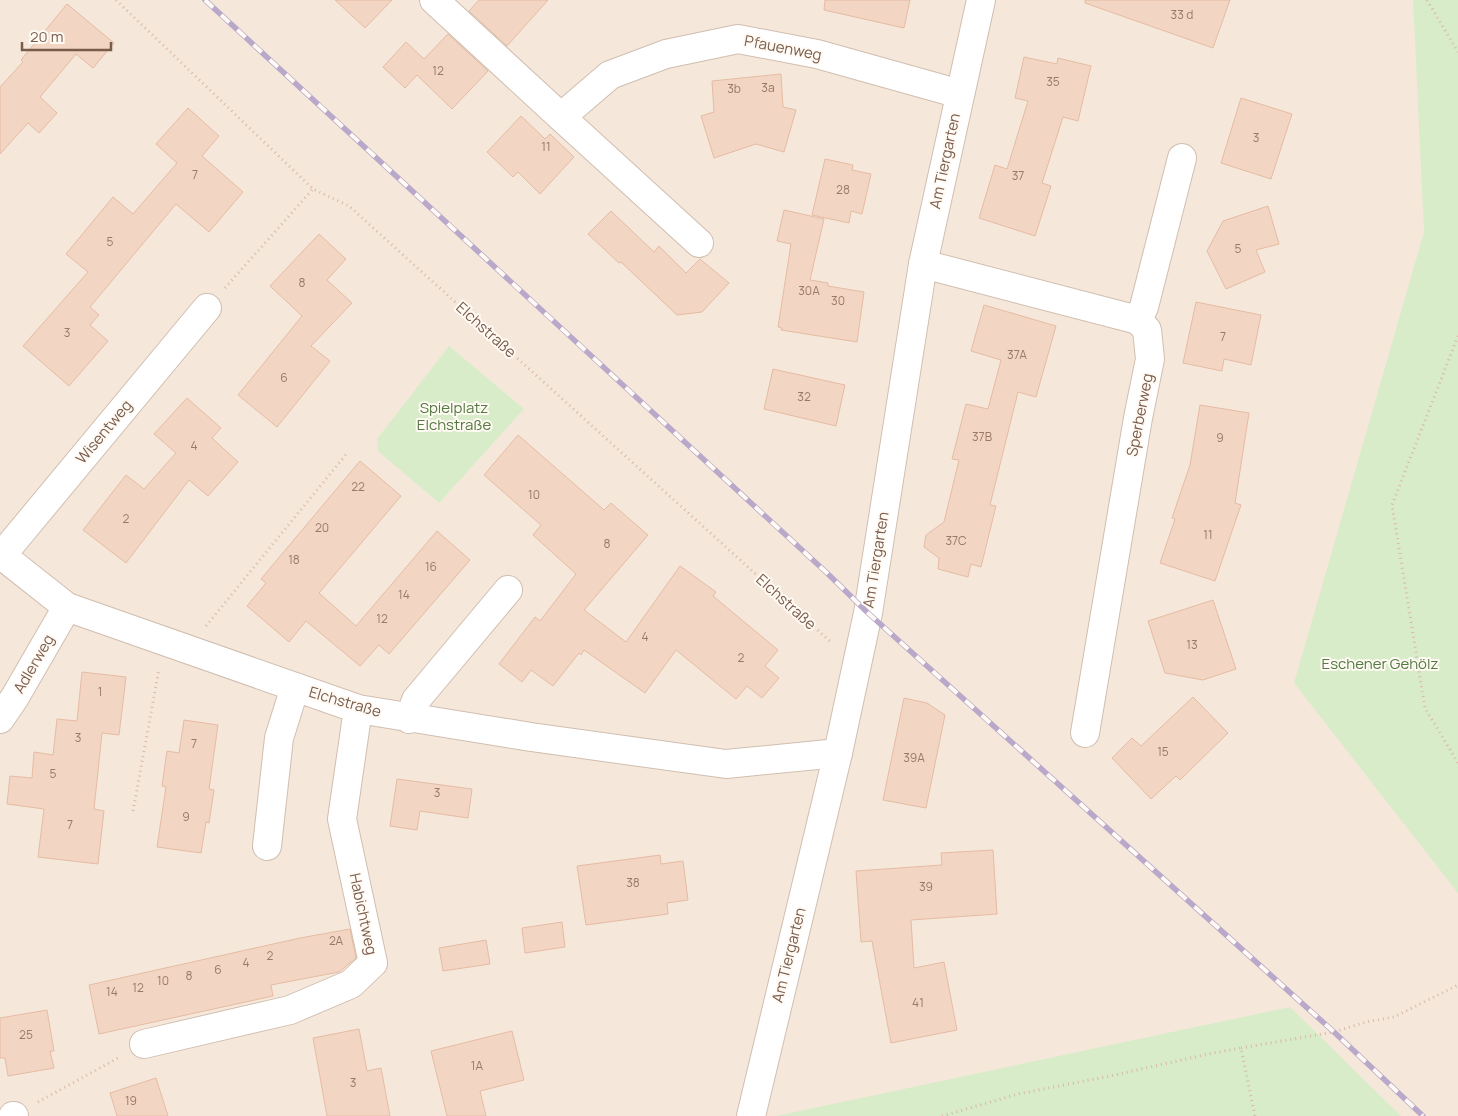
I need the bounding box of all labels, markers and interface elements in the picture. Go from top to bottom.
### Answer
house number: 33 d [1171,6,1193,23]
scale bar [22,20,111,52]
text: 20 m [30,26,63,47]
street label: Pfauenweg [743,30,824,65]
house number: 12 [432,62,444,79]
house number: 35 [1046,73,1060,90]
house number: 3a [761,79,775,96]
house number: 3b [727,80,741,97]
street label: Am Tiergarten [924,111,965,211]
house number: 3 [1253,129,1259,146]
house number: 11 [541,138,551,155]
house number: 7 [192,166,198,183]
house number: 37 [1012,167,1024,184]
house number: 28 [836,181,850,198]
house number: 5 [107,233,114,250]
house number: 5 [1235,240,1242,257]
house number: 8 [299,274,306,291]
house number: 30A [798,282,820,299]
house number: 30 [831,292,845,309]
street label: Elchstraße [452,297,521,362]
house number: 3 [64,324,70,341]
house number: 7 [1220,328,1226,345]
house number: 37A [1007,346,1027,363]
house number: 6 [280,369,288,386]
street label: Sperberweg [1121,372,1158,458]
house number: 32 [797,388,811,405]
street label: Wisentweg [71,395,137,468]
park label: Spielplatz Elchstraße [417,397,491,435]
house number: 37B [972,428,992,445]
house number: 9 [1216,429,1224,446]
house number: 4 [190,437,198,454]
house number: 22 [351,478,365,495]
house number: 10 [528,486,540,503]
house number: 2 [123,510,130,527]
street label: Am Tiergarten [858,510,894,610]
house number: 20 [315,519,329,536]
house number: 11 [1203,526,1213,543]
house number: 37C [945,532,967,549]
house number: 8 [604,535,611,552]
house number: 18 [288,551,300,568]
house number: 16 [425,558,437,575]
street label: Elchstraße [752,569,821,634]
house number: 14 [398,586,410,603]
house number: 12 [376,610,388,627]
house number: 4 [641,628,649,645]
street label: Adlerweg [8,630,59,697]
house number: 13 [1186,636,1198,653]
house number: 2 [738,649,745,666]
park label: Eschener Gehölz [1322,653,1438,674]
street label: Elchstraße [307,681,384,722]
house number: 1 [98,683,102,700]
house number: 3 [75,729,81,746]
house number: 7 [191,735,197,752]
house number: 15 [1157,743,1169,760]
house number: 39A [903,749,925,766]
house number: 5 [50,765,57,782]
house number: 3 [434,784,440,801]
house number: 9 [182,808,190,825]
house number: 7 [67,816,73,833]
street label: Habichtweg [345,871,382,957]
house number: 38 [626,874,640,891]
house number: 39 [919,878,933,895]
street label: Am Tiergarten [767,905,810,1005]
house number: 2A [329,932,343,949]
house number: 2 [267,947,274,964]
house number: 4 [242,954,250,971]
house number: 6 [214,961,222,978]
house number: 8 [186,967,193,984]
house number: 10 [157,972,169,989]
house number: 12 [132,979,144,996]
house number: 14 [106,983,118,1000]
house number: 41 [912,994,924,1011]
house number: 25 [19,1026,33,1043]
house number: 1A [471,1057,484,1074]
house number: 3 [350,1074,356,1091]
house number: 19 [125,1092,137,1109]

